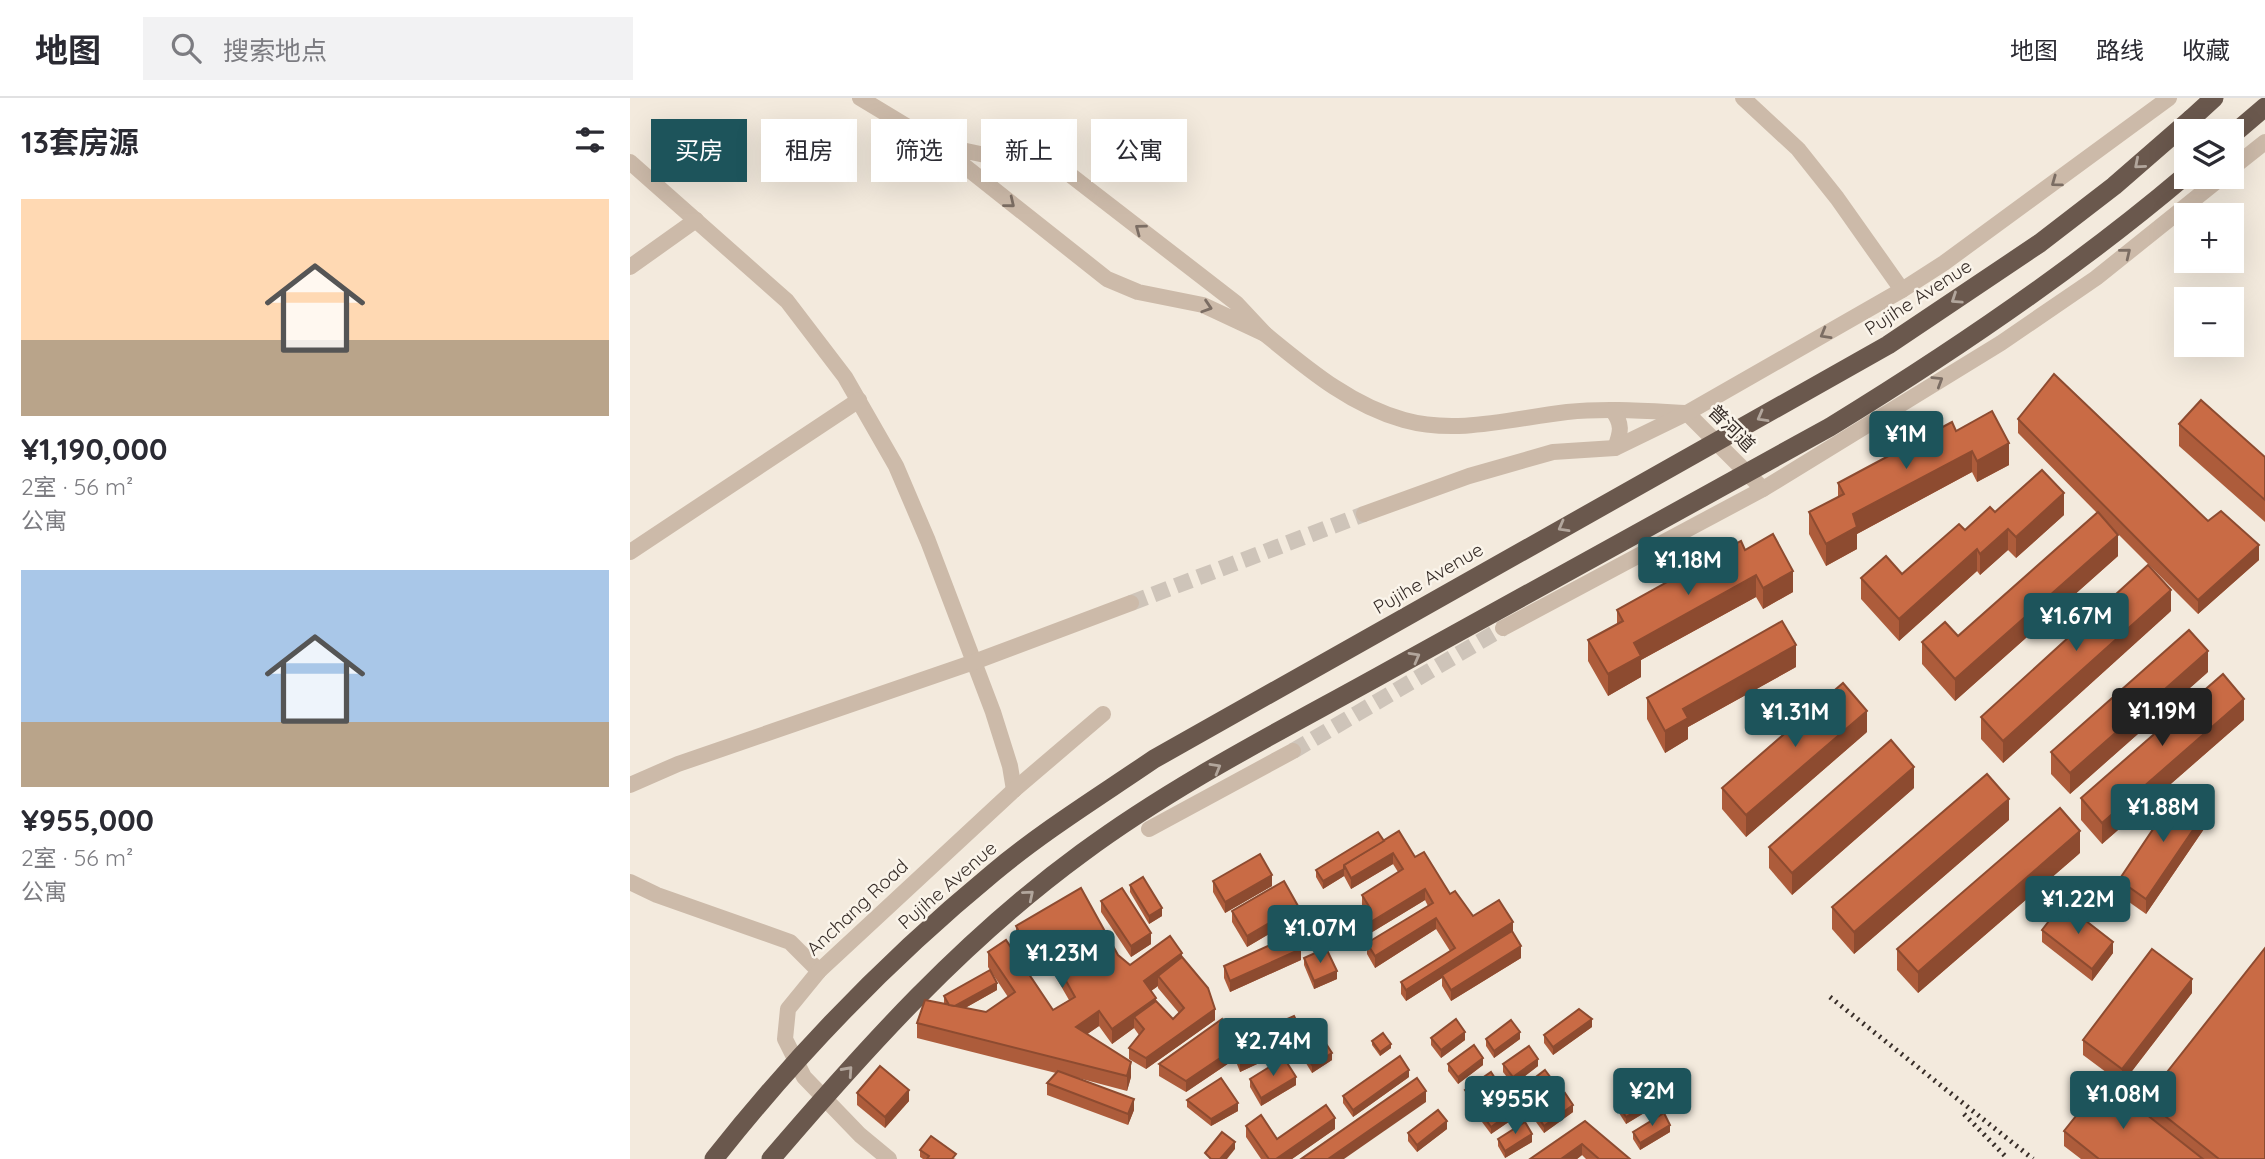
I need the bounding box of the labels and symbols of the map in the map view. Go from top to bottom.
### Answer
one-way arrow [2134,156,2147,168]
one-way arrow [2051,174,2063,186]
one-way arrow [1003,194,1015,207]
one-way arrow [1135,225,1147,238]
one-way arrow [2119,249,2131,262]
street label: Pujihe Avenue [1860,253,1976,341]
one-way arrow [1951,291,1964,304]
one-way arrow [1201,298,1213,313]
one-way arrow [1819,326,1832,339]
one-way arrow [1931,377,1944,390]
street label: 普河道 [1703,399,1761,457]
one-way arrow [1757,409,1769,422]
pin: ¥1M [1872,412,1940,471]
one-way arrow [1558,519,1570,532]
street label: Pujihe Avenue [1369,537,1487,619]
pin: ¥1.18M [1631,538,1745,597]
pin: ¥1.67M [2019,594,2133,653]
one-way arrow [1408,652,1420,665]
pin: ¥1.19M [2105,688,2219,748]
pin: ¥1.31M [1738,690,1852,749]
one-way arrow [1209,763,1222,776]
pin: ¥1.88M [2106,784,2220,844]
street label: Pujihe Avenue [893,836,1001,934]
street label: Anchang Road [801,854,913,960]
pin: ¥1.22M [2021,876,2135,936]
one-way arrow [1020,891,1033,903]
pin: ¥1.07M [1263,906,1377,965]
pin: ¥1.23M [1005,930,1119,990]
pin: ¥2.74M [1216,1018,1330,1078]
one-way arrow [840,1066,852,1079]
pin: ¥2M [1618,1068,1686,1128]
pin: ¥1.08M [2066,1072,2180,1131]
pin: ¥955K [1466,1076,1564,1136]

